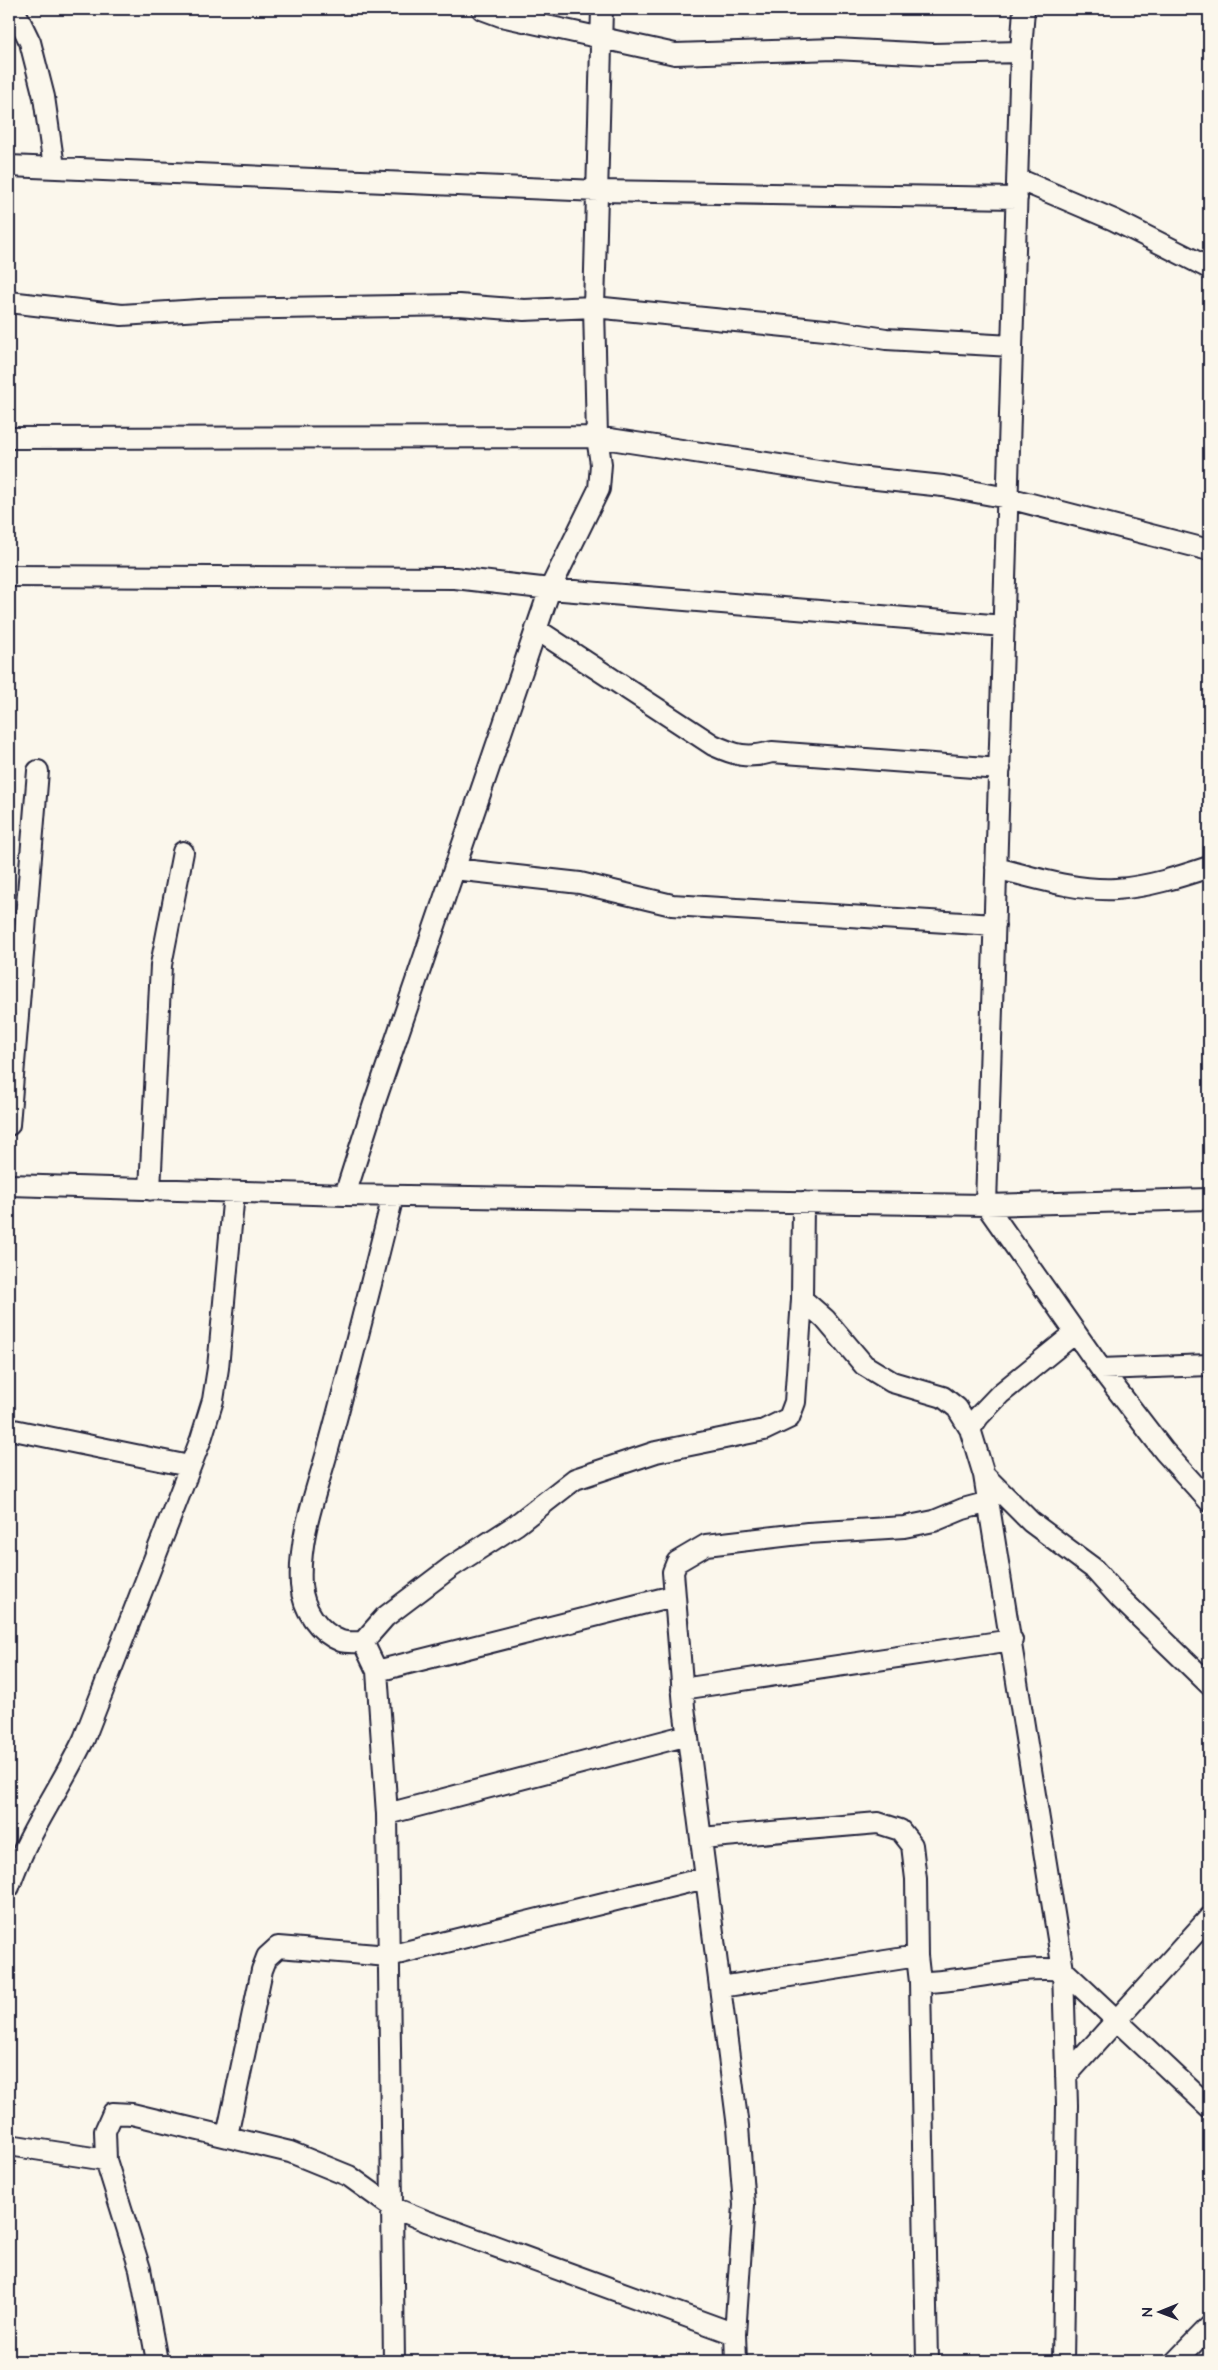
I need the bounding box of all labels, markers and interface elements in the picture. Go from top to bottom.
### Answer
north arrow [1136,2288,1186,2338]
text: N [1138,2307,1158,2317]

